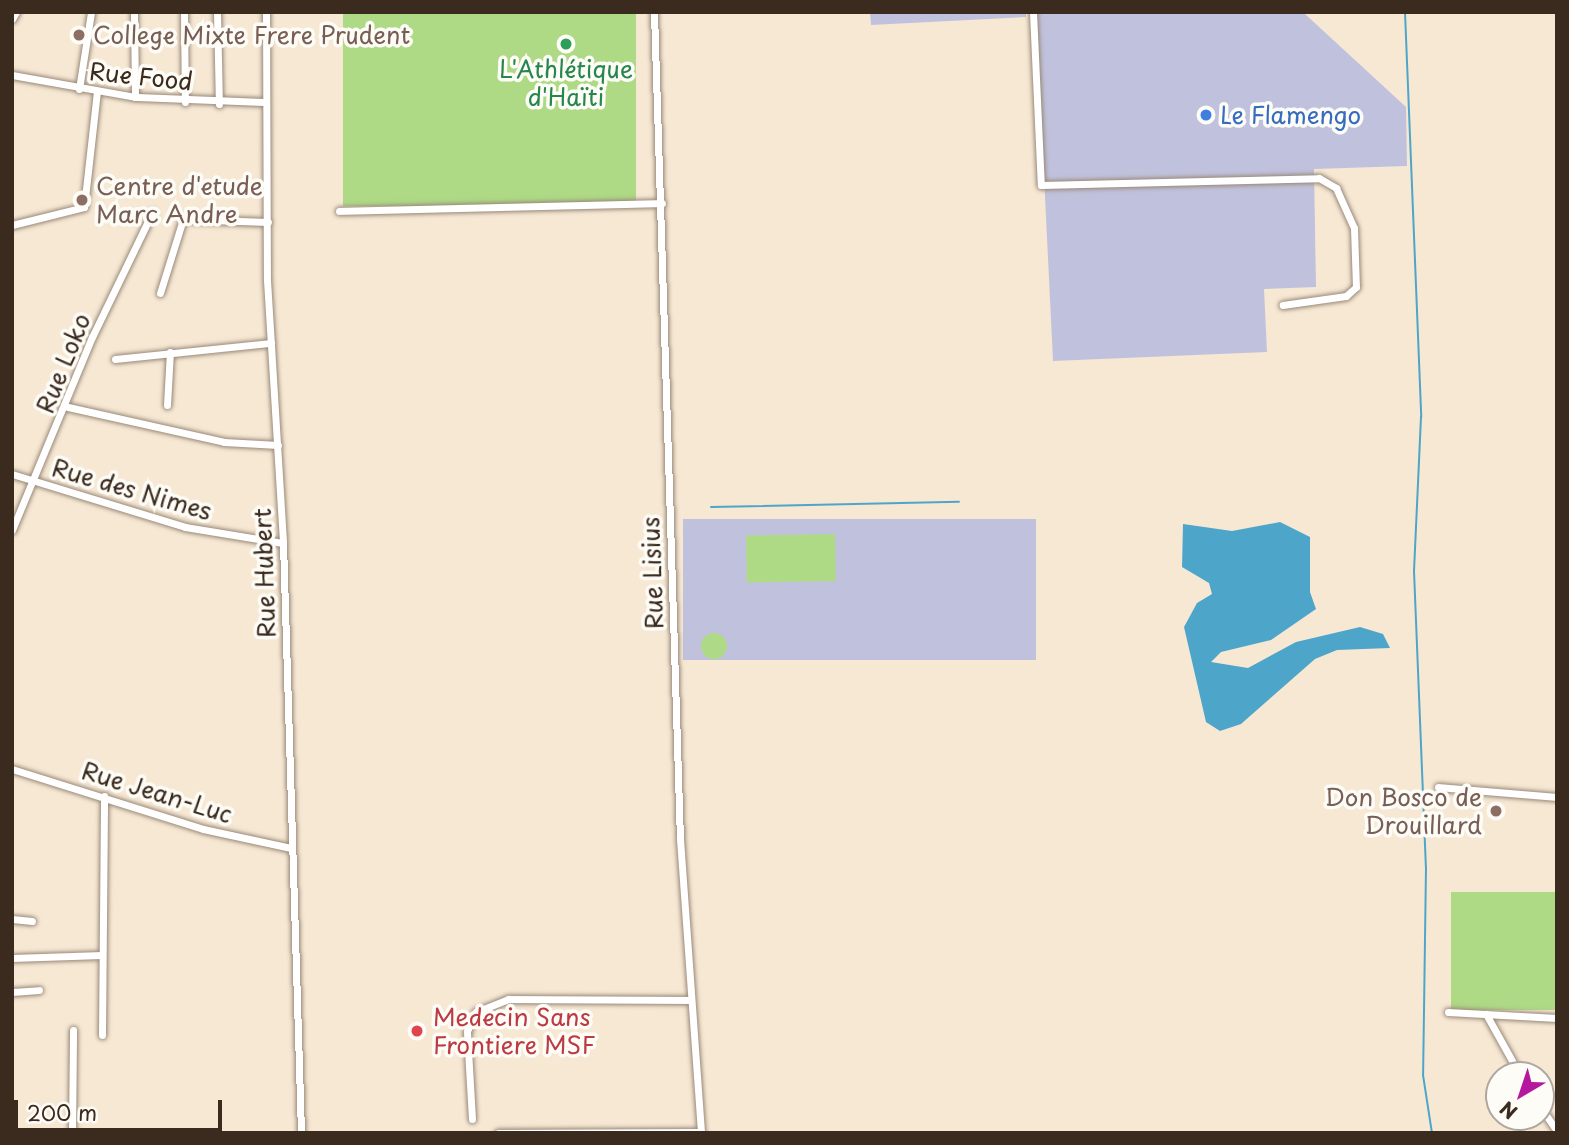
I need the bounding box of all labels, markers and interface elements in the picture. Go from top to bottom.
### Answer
place label: College Mixte Frere Prudent [93,21,413,49]
marker: College Mixte Frere Prudent [71,27,87,43]
marker: L'Athlétique d'Haïti [558,36,574,52]
place label: L'Athlétique d'Haïti [499,55,633,111]
street label: Rue Food [87,56,195,96]
place label: Le Flamengo [1220,101,1364,129]
marker: Le Flamengo [1198,107,1214,123]
place label: Centre d'etude Marc Andre [96,172,264,228]
marker: Centre d'etude Marc Andre [74,192,90,208]
street label: Rue Loko [30,308,96,418]
street label: Rue des Nimes [47,452,217,526]
street label: Rue Hubert [247,506,281,640]
street label: Rue Lisius [636,515,668,631]
street label: Rue Jean-Luc [77,755,237,829]
place label: Don Bosco de Drouillard [1326,783,1482,839]
marker: Don Bosco de Drouillard [1488,803,1504,819]
place label: Medecin Sans Frontiere MSF [433,1003,597,1059]
marker: Medecin Sans Frontiere MSF [407,1021,427,1041]
north arrow [1485,1061,1555,1131]
scale bar [18,1086,226,1130]
text: N [1493,1095,1523,1126]
text: 200 m [27,1096,97,1128]

